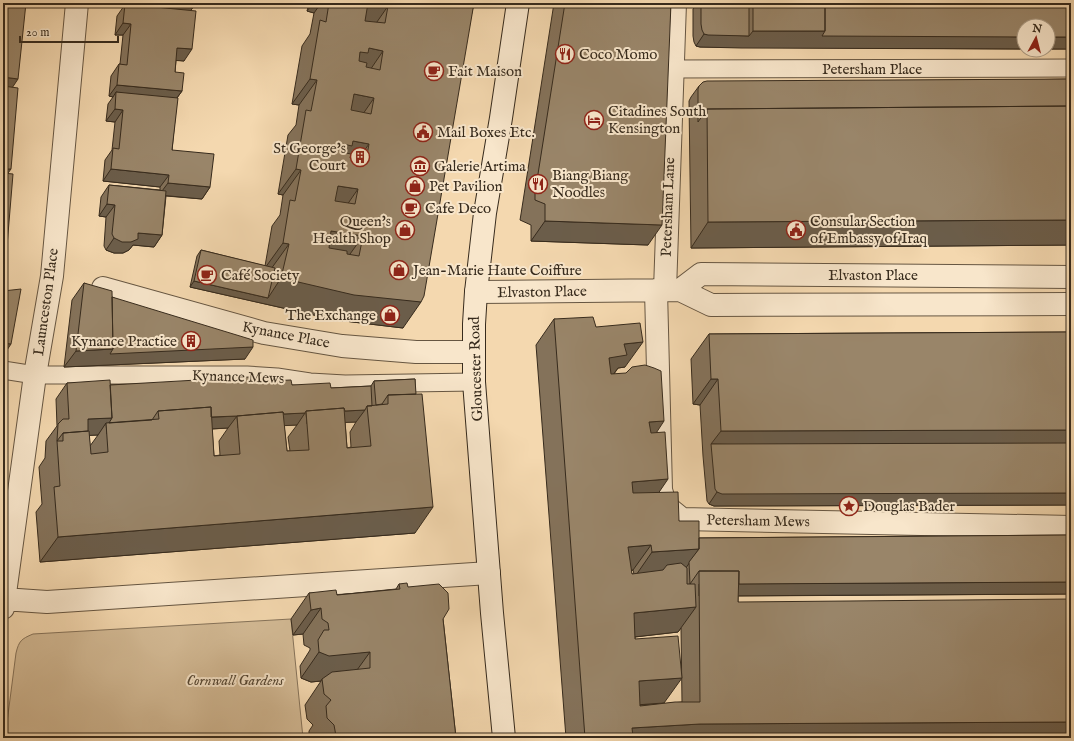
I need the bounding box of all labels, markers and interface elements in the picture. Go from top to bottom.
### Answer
scale bar [20,18,118,44]
north arrow [1016,18,1056,58]
text: N [1031,21,1043,37]
text: 20 m [26,25,49,40]
restaurant icon: Coco Momo [554,43,576,65]
place label: Coco Momo [579,45,657,64]
cafe icon: Fait Maison [423,60,445,82]
street label: Petersham Place [822,60,922,79]
place label: Fait Maison [448,62,522,81]
place label: Citadines South Kensington [608,102,706,138]
hotel icon: Citadines South Kensington [583,109,605,131]
public building icon: Mail Boxes Etc. [412,121,434,143]
place label: Mail Boxes Etc. [437,123,535,142]
place label: St George's Court [273,139,346,175]
building icon: St George's Court [349,146,371,168]
museum icon: Galerie Artima [409,155,431,177]
place label: Galerie Artima [434,157,526,176]
street label: Petersham Lane [657,157,679,257]
place label: Biang Biang Noodles [552,166,629,202]
restaurant icon: Biang Biang Noodles [527,173,549,195]
shop icon: Pet Pavilion [404,175,426,197]
place label: Pet Pavilion [429,177,502,196]
cafe icon: Cafe Deco [400,197,422,219]
place label: Cafe Deco [425,199,491,218]
place label: Queen's Health Shop [313,212,391,248]
place label: Consular Section of Embassy of Iraq [810,212,928,248]
shop icon: Queen's Health Shop [394,219,416,241]
public building icon: Consular Section of Embassy of Iraq [785,219,807,241]
street label: Launceston Place [29,247,63,357]
shop icon: Jean-Marie Haute Coiffure [388,259,410,281]
place label: Jean-Marie Haute Coiffure [411,261,582,280]
cafe icon: Café Society [196,264,218,286]
place label: Café Society [221,266,300,285]
street label: Elvaston Place [828,266,918,285]
street label: Elvaston Place [497,282,587,302]
shop icon: The Exchange [379,304,401,326]
place label: The Exchange [285,306,376,325]
street label: Gloucester Road [465,315,487,422]
street label: Kynance Place [241,317,332,353]
building icon: Kynance Practice [180,330,202,352]
place label: Kynance Practice [71,332,177,351]
street label: Kynance Mews [192,366,284,388]
place icon: Douglas Bader [838,495,860,517]
place label: Douglas Bader [863,497,955,516]
street label: Petersham Mews [706,511,810,531]
park label: Cornwall Gardens [186,671,284,690]

